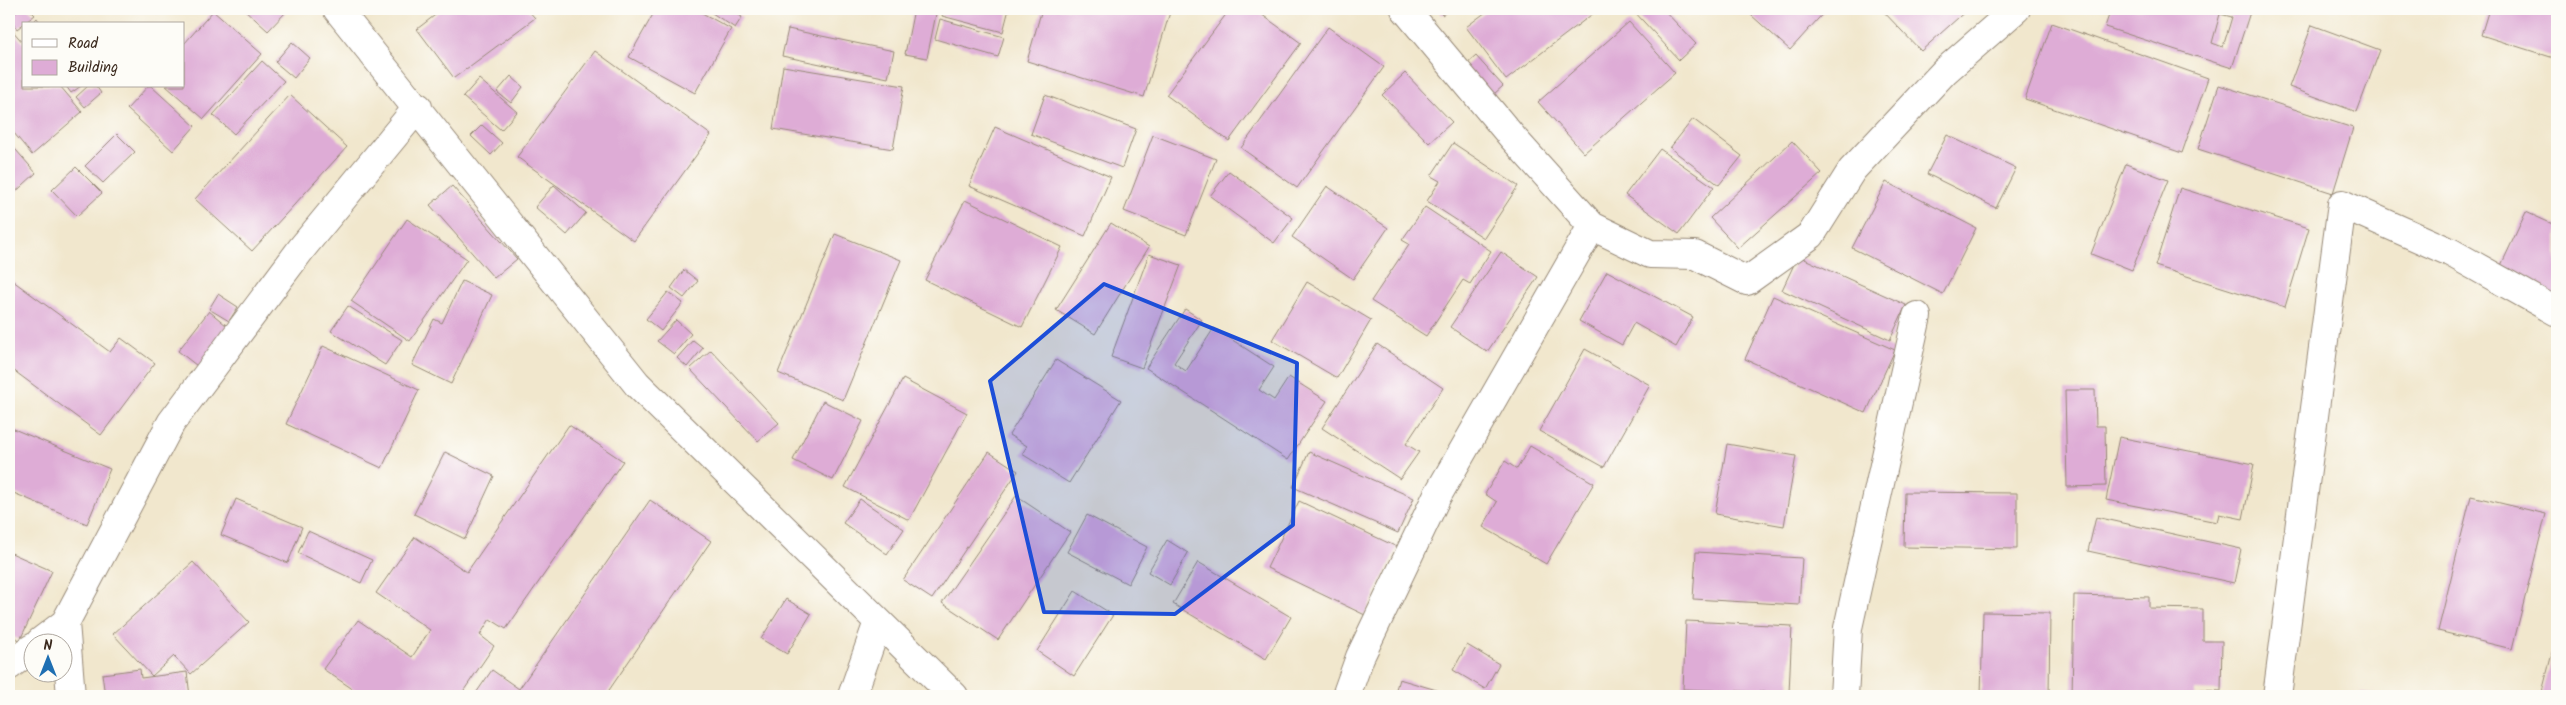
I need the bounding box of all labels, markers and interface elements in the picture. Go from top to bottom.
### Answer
legend [22,22,185,88]
text: Road [68,32,99,56]
text: Building [68,56,118,80]
north arrow [22,632,72,682]
text: N [44,635,53,657]

